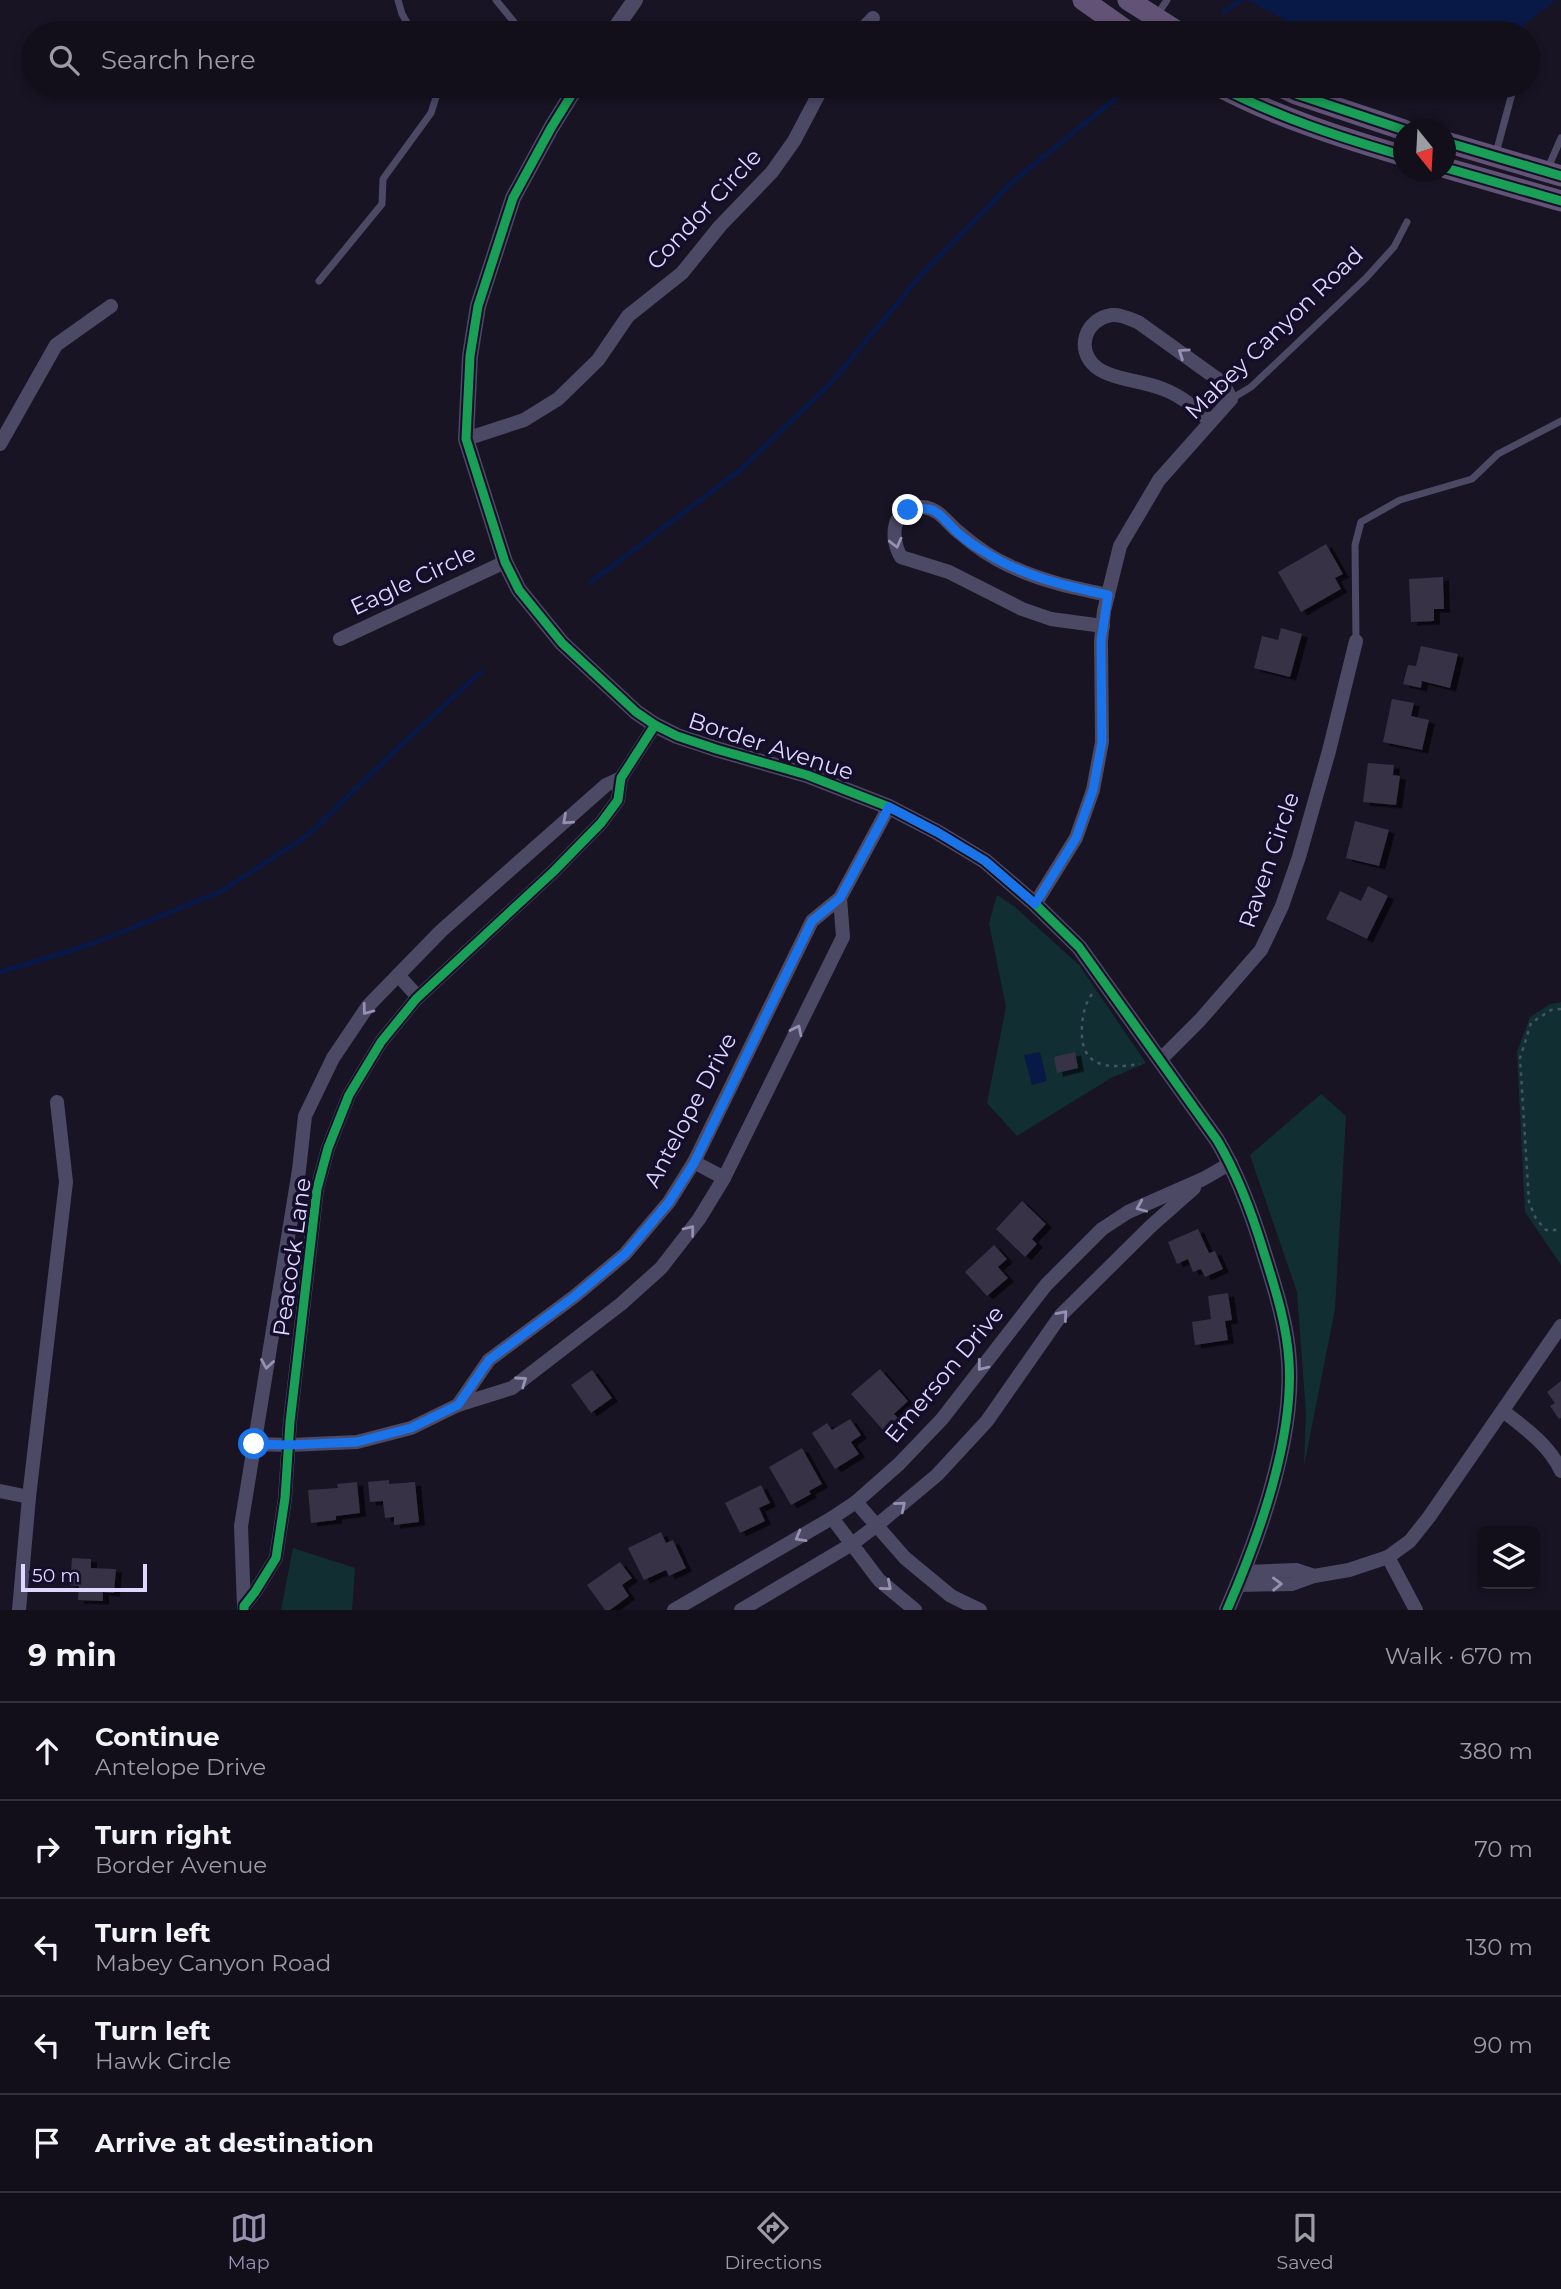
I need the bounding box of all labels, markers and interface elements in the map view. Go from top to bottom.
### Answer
search box [21,21,1540,98]
icon: search [45,41,83,79]
text: Search here [101,44,256,76]
north arrow [1393,119,1456,182]
street label: Condor Circle [641,143,767,275]
street label: Mabey Canyon Road [1179,241,1369,425]
one-way arrow [1178,349,1191,361]
route end [892,494,923,525]
one-way arrow [888,537,902,549]
street label: Eagle Circle [346,539,480,621]
street label: Border Avenue [685,706,857,786]
street label: Raven Circle [1233,788,1305,932]
one-way arrow [562,812,575,824]
one-way arrow [362,1002,375,1014]
one-way arrow [789,1025,803,1037]
street label: Antelope Drive [637,1028,743,1192]
street label: Peacock Lane [267,1176,317,1338]
one-way arrow [1135,1198,1147,1212]
one-way arrow [682,1226,695,1238]
street label: Emerson Drive [879,1300,1009,1448]
one-way arrow [1055,1310,1067,1323]
one-way arrow [260,1358,275,1370]
one-way arrow [977,1358,990,1371]
one-way arrow [514,1377,527,1390]
route start [238,1428,269,1459]
one-way arrow [892,1502,905,1514]
map controls [1477,1526,1540,1589]
button: layers [1477,1526,1540,1589]
one-way arrow [795,1529,807,1542]
scale bar [21,1561,147,1593]
text: 50 m [32,1564,80,1587]
one-way arrow [1271,1577,1282,1592]
one-way arrow [879,1578,892,1590]
text: 9 min [28,1637,117,1674]
text: Walk · 670 m [1385,1642,1533,1670]
text: Continue [95,1721,220,1753]
icon: ahead [28,1732,66,1770]
text: 380 m [1460,1737,1533,1765]
text: Antelope Drive [95,1753,266,1781]
text: Turn right [95,1819,231,1851]
icon: right [28,1830,66,1868]
text: 70 m [1474,1835,1533,1863]
text: Border Avenue [95,1851,267,1879]
text: Turn left [95,1917,211,1949]
icon: left [28,1928,66,1966]
text: 130 m [1466,1933,1533,1961]
text: Mabey Canyon Road [95,1949,331,1977]
text: Turn left [95,2015,211,2047]
icon: left [28,2026,66,2064]
text: 90 m [1473,2031,1533,2059]
text: Hawk Circle [95,2047,231,2075]
icon: arrive [28,2124,66,2162]
text: Arrive at destination [95,2127,374,2159]
tab: Map [227,2209,270,2274]
tab: Directions [724,2209,822,2274]
tab: Saved [1277,2209,1334,2274]

